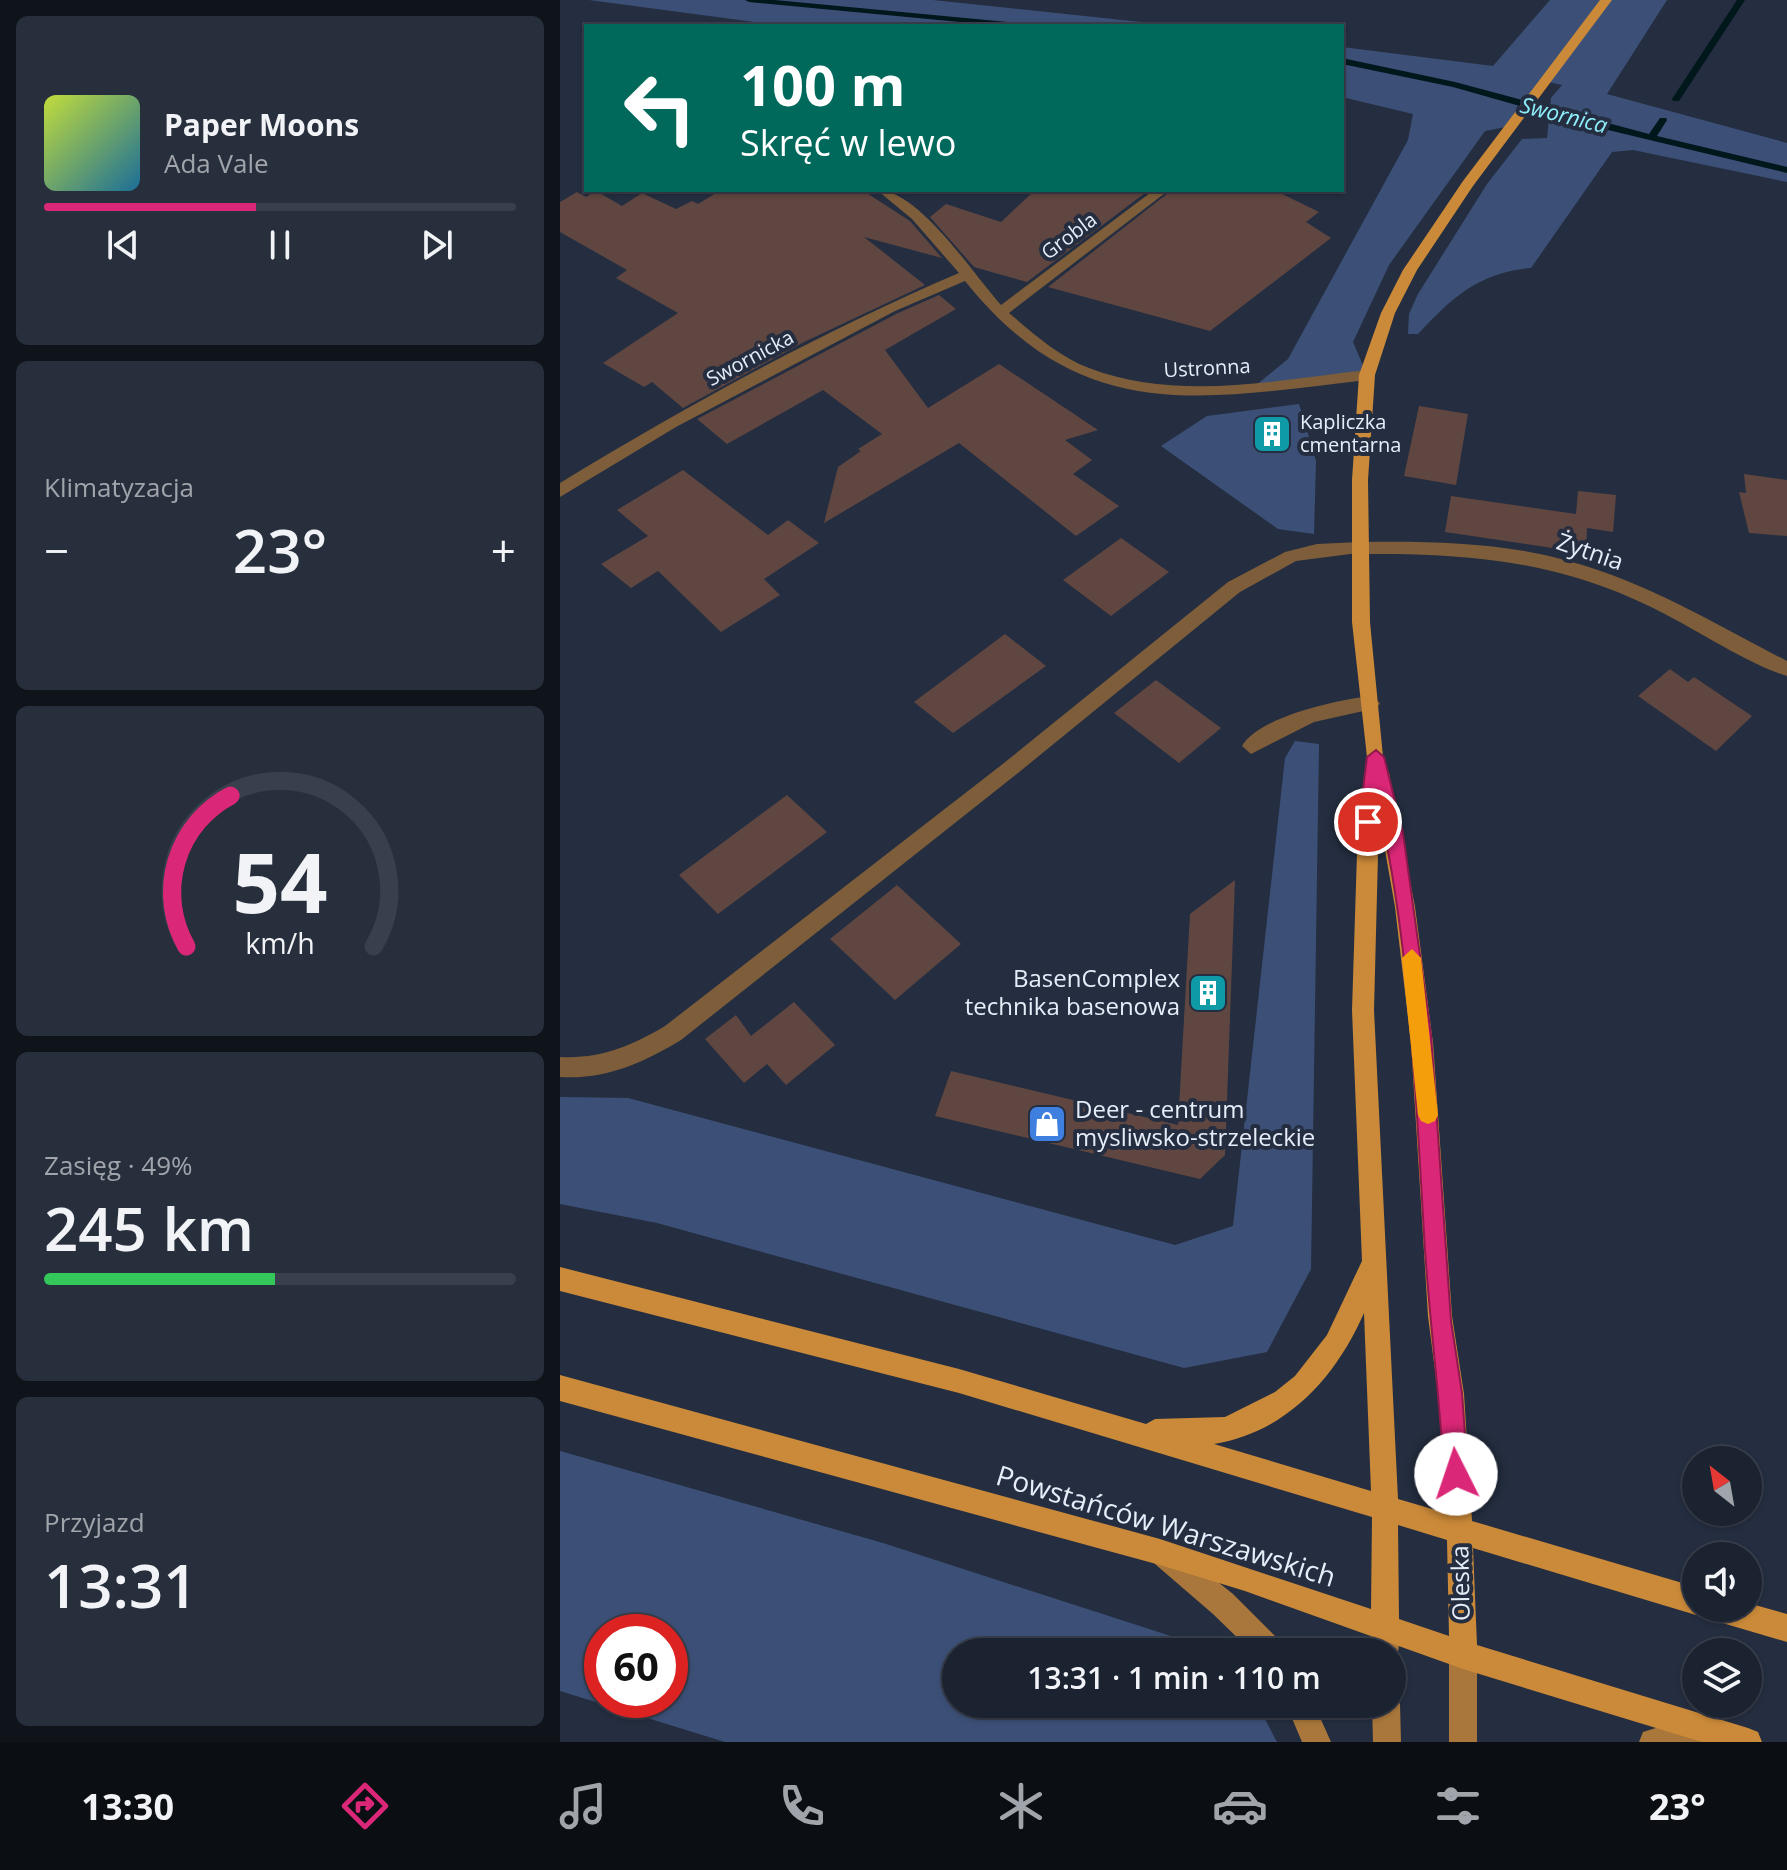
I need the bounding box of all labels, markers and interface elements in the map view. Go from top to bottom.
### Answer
text: 100 m [740,46,906,122]
icon: left [608,56,712,160]
water label: Swornica [1518,89,1611,139]
text: Paper Moons [164,104,359,145]
text: Skręć w lewo [740,118,956,167]
text: Ada Vale [164,145,269,181]
street label: Grobla [1035,206,1102,265]
icon: previous [101,223,145,267]
icon: pause [258,223,302,267]
icon: next [415,223,459,267]
street label: Swornicka [701,323,798,392]
street label: Ustronna [1163,352,1251,383]
place label: Kapliczka cmentarna [1300,408,1401,458]
building icon: Kapliczka cmentarna [1251,413,1293,455]
text: Klimatyzacja [44,469,194,505]
text: 23° [233,509,327,591]
text: − [44,520,69,580]
text: + [491,520,516,580]
street label: Żytnia [1553,524,1628,577]
pin [1334,788,1402,856]
icon: arrive [1346,800,1390,844]
text: 54 [232,824,328,937]
text: km/h [245,923,315,962]
place label: BasenComplex technika basenowa [965,961,1180,1022]
building icon: BasenComplex technika basenowa [1187,972,1229,1014]
place label: Deer - centrum mysliwsko-strzeleckie [1075,1092,1315,1153]
shop icon: Deer - centrum mysliwsko-strzeleckie [1026,1103,1068,1145]
text: Zasięg · 49% [44,1147,193,1183]
text: 245 km [44,1187,254,1269]
position arrow [1414,1432,1498,1516]
north arrow [1682,1446,1762,1526]
map controls [1682,1446,1762,1718]
street label: Powstańców Warszawskich [992,1455,1341,1595]
text: Przyjazd [44,1504,145,1540]
button: sound [1682,1542,1762,1622]
text: 13:31 [44,1544,198,1626]
street label: Oleska [1442,1545,1477,1621]
speed limit sign: 60 [584,1614,688,1718]
button: layers [1682,1638,1762,1718]
text: 13:31 · 1 min · 110 m [1027,1657,1321,1698]
icon: directions [337,1778,393,1834]
icon: music [555,1778,611,1834]
icon: phone [774,1778,830,1834]
icon: climate [993,1778,1049,1834]
icon: car [1212,1778,1268,1834]
icon: filters [1430,1778,1486,1834]
text: 13:30 [81,1782,174,1831]
text: 23° [1649,1782,1706,1831]

